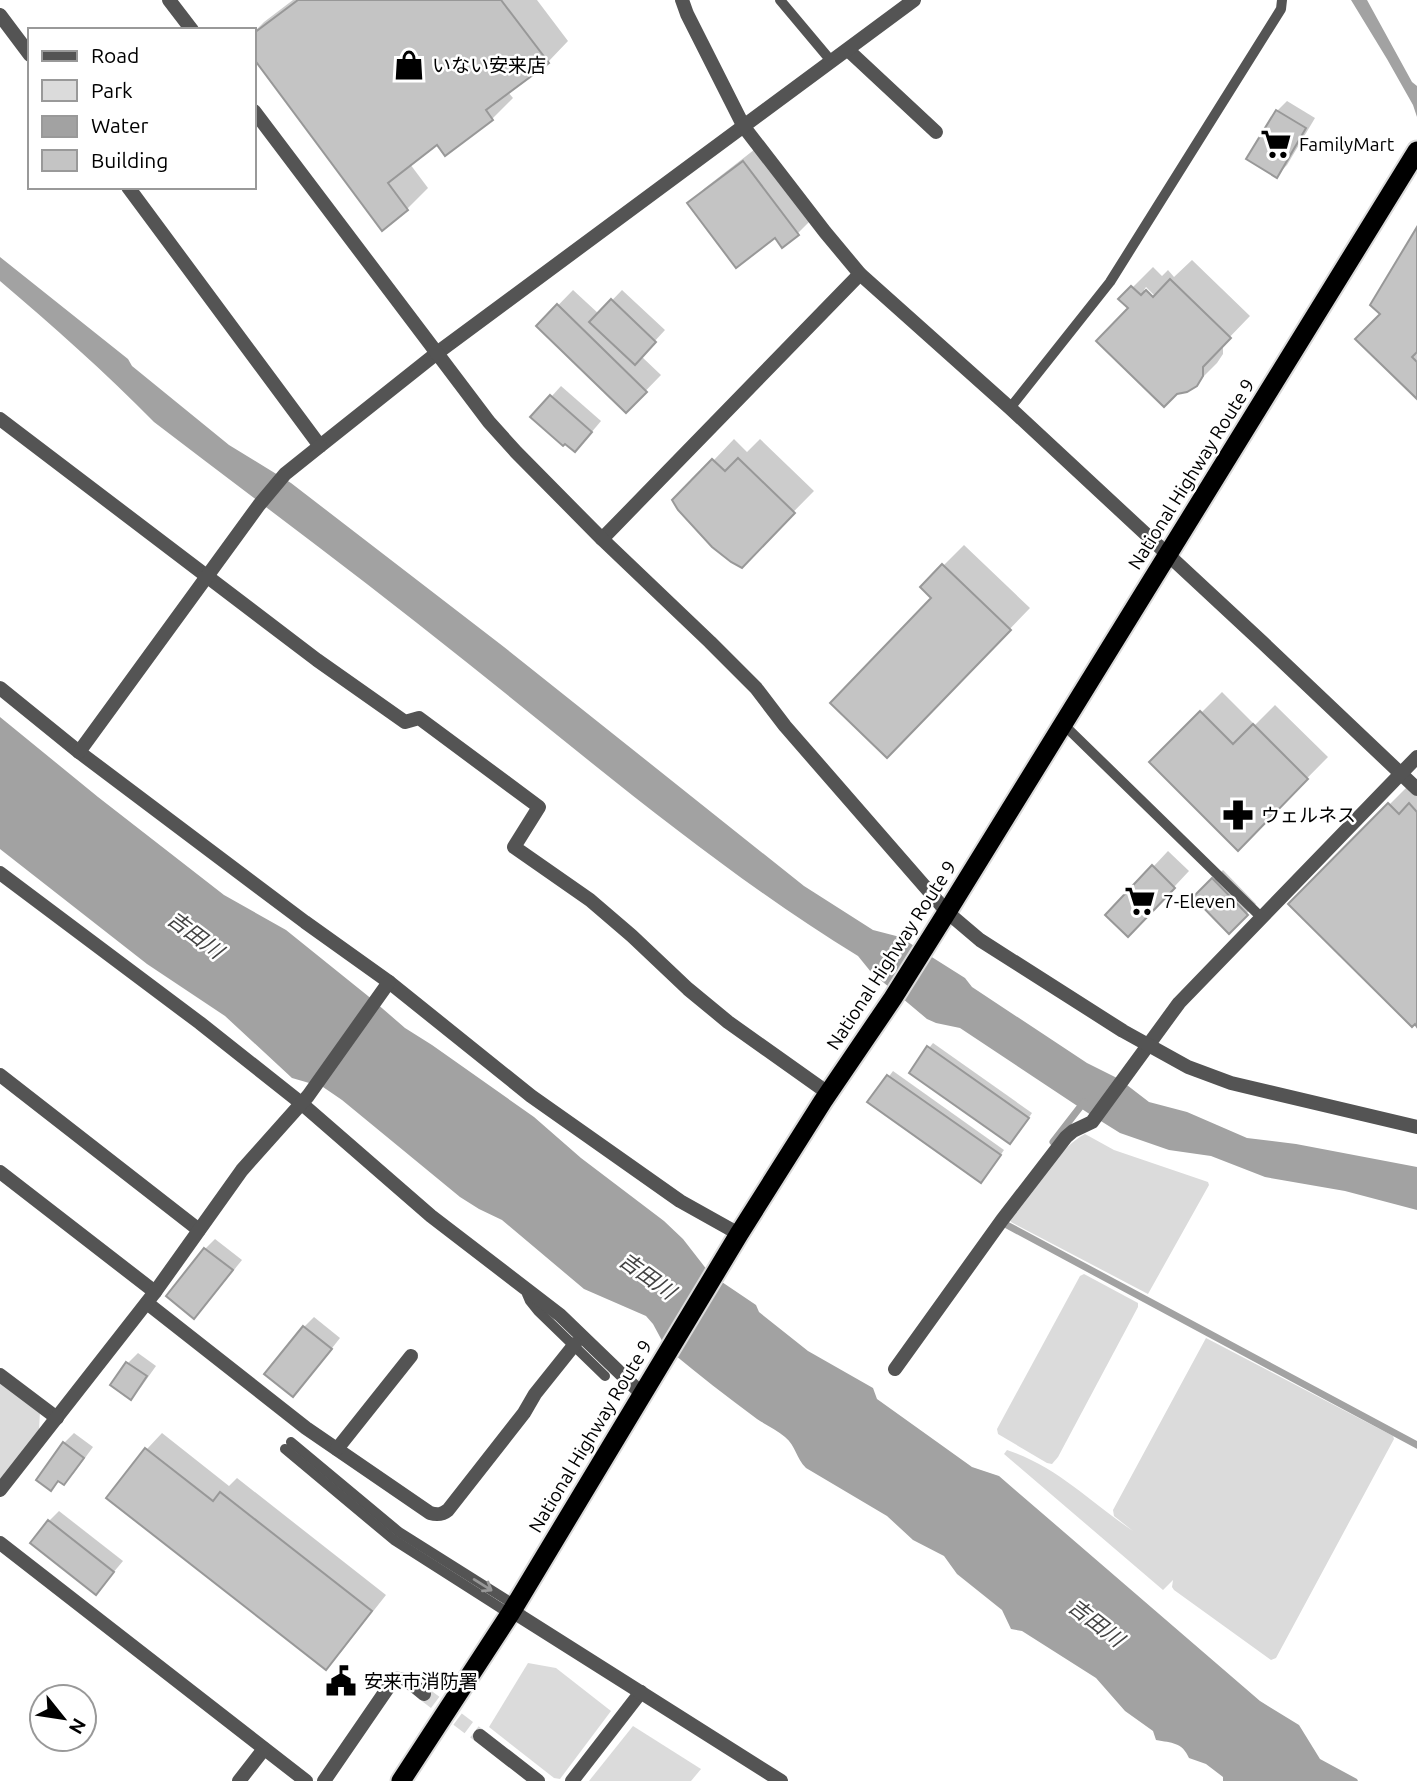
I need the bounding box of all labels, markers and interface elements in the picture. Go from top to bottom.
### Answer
legend [28,28,256,189]
text: Road [91,43,139,67]
shop icon: いない安来店 [392,48,426,82]
place label: いない安来店 [432,54,546,76]
text: Park [91,78,133,102]
text: Water [91,113,149,137]
supermarket icon: FamilyMart [1259,127,1293,161]
place label: FamilyMart [1299,133,1395,155]
text: Building [91,148,168,172]
street label: National Highway Route 9 [1123,375,1259,573]
pharmacy icon: ウェルネス [1221,798,1255,832]
place label: ウェルネス [1261,804,1356,826]
street label: National Highway Route 9 [822,856,960,1054]
supermarket icon: 7-Eleven [1123,884,1157,918]
place label: 7-Eleven [1163,890,1236,912]
water label: 吉田川 [163,906,230,964]
water label: 吉田川 [615,1247,682,1305]
street label: National Highway Route 9 [524,1336,656,1536]
one-way arrow [472,1578,492,1592]
water label: 吉田川 [1064,1593,1130,1652]
public building icon: 安来市消防署 [324,1664,358,1698]
place label: 安来市消防署 [364,1670,478,1692]
north arrow [28,1683,98,1753]
text: N [65,1715,91,1738]

